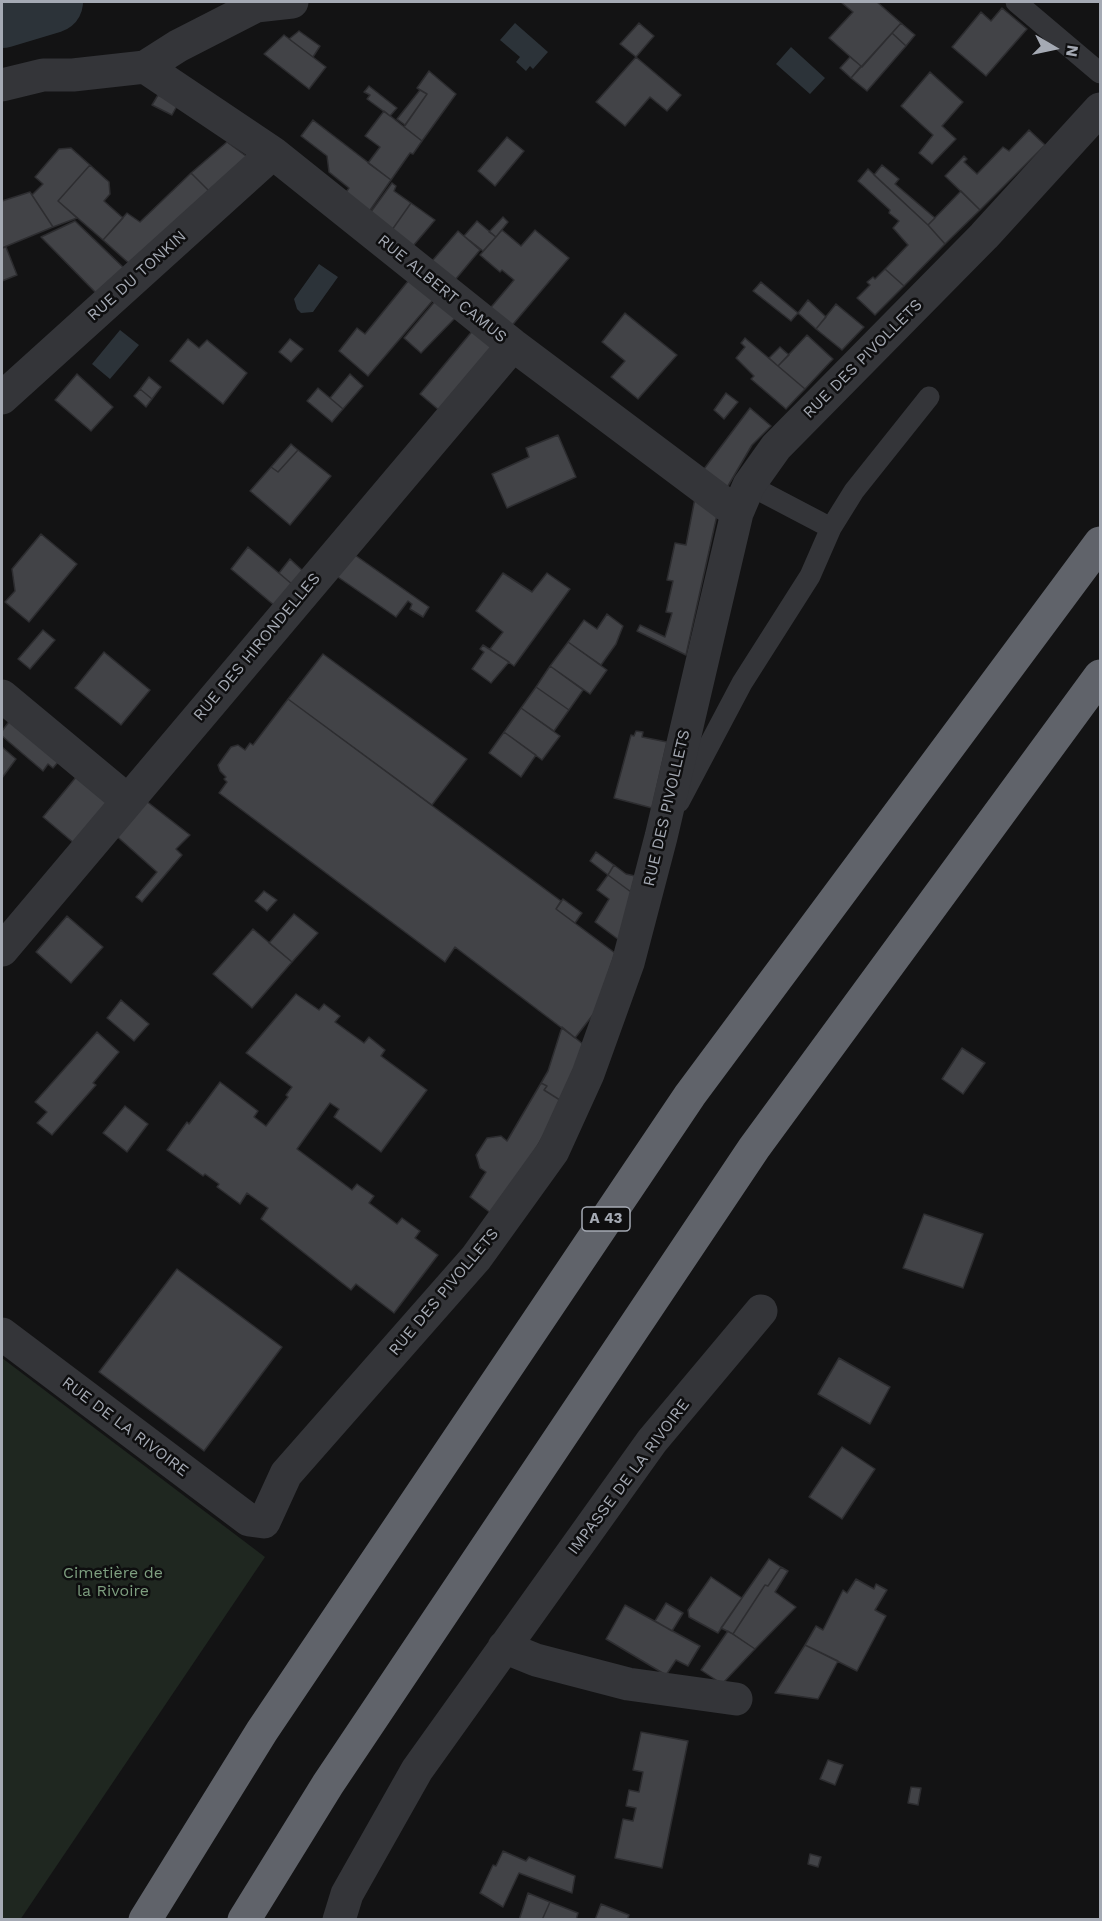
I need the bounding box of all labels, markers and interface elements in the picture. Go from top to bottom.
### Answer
north arrow [1024,18,1084,78]
text: N [1062,44,1083,58]
street label: RUE DU TONKIN [84,227,190,325]
street label: RUE ALBERT CAMUS [374,231,510,347]
street label: RUE DES PIVOLLETS [799,295,927,423]
street label: RUE DES HIRONDELLES [189,569,325,725]
street label: RUE DES PIVOLLETS [640,728,694,888]
road number: A 43 [582,1207,630,1231]
street label: RUE DES PIVOLLETS [385,1224,503,1360]
street label: RUE DE LA RIVOIRE [58,1373,192,1481]
street label: IMPASSE DE LA RIVOIRE [564,1395,694,1559]
park label: Cimetière de la Rivoire [63,1563,163,1601]

